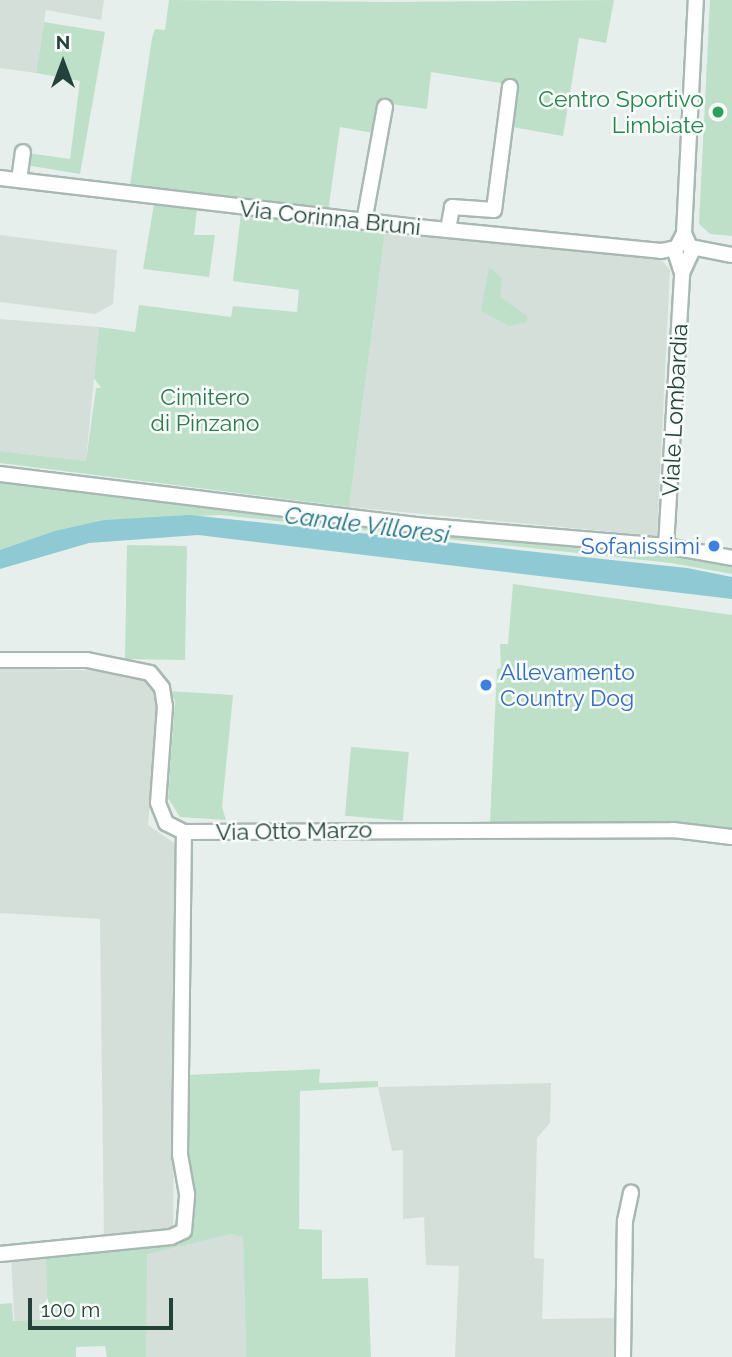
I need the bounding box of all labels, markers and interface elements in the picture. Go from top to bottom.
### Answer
north arrow [28,28,98,98]
text: N [56,31,70,53]
place label: Centro Sportivo Limbiate [538,85,704,139]
marker: Centro Sportivo Limbiate [710,104,726,120]
street label: Via Corinna Bruni [238,195,422,241]
street label: Viale Lombardia [657,323,693,497]
park label: Cimitero di Pinzano [151,383,259,437]
water label: Canale Villoresi [282,501,452,549]
place label: Sofanissimi [581,532,700,560]
marker: Sofanissimi [706,538,722,554]
place label: Allevamento Country Dog [500,658,635,712]
marker: Allevamento Country Dog [478,677,494,693]
street label: Via Otto Marzo [216,816,372,846]
scale bar [32,1284,177,1328]
text: 100 m [41,1297,100,1322]

